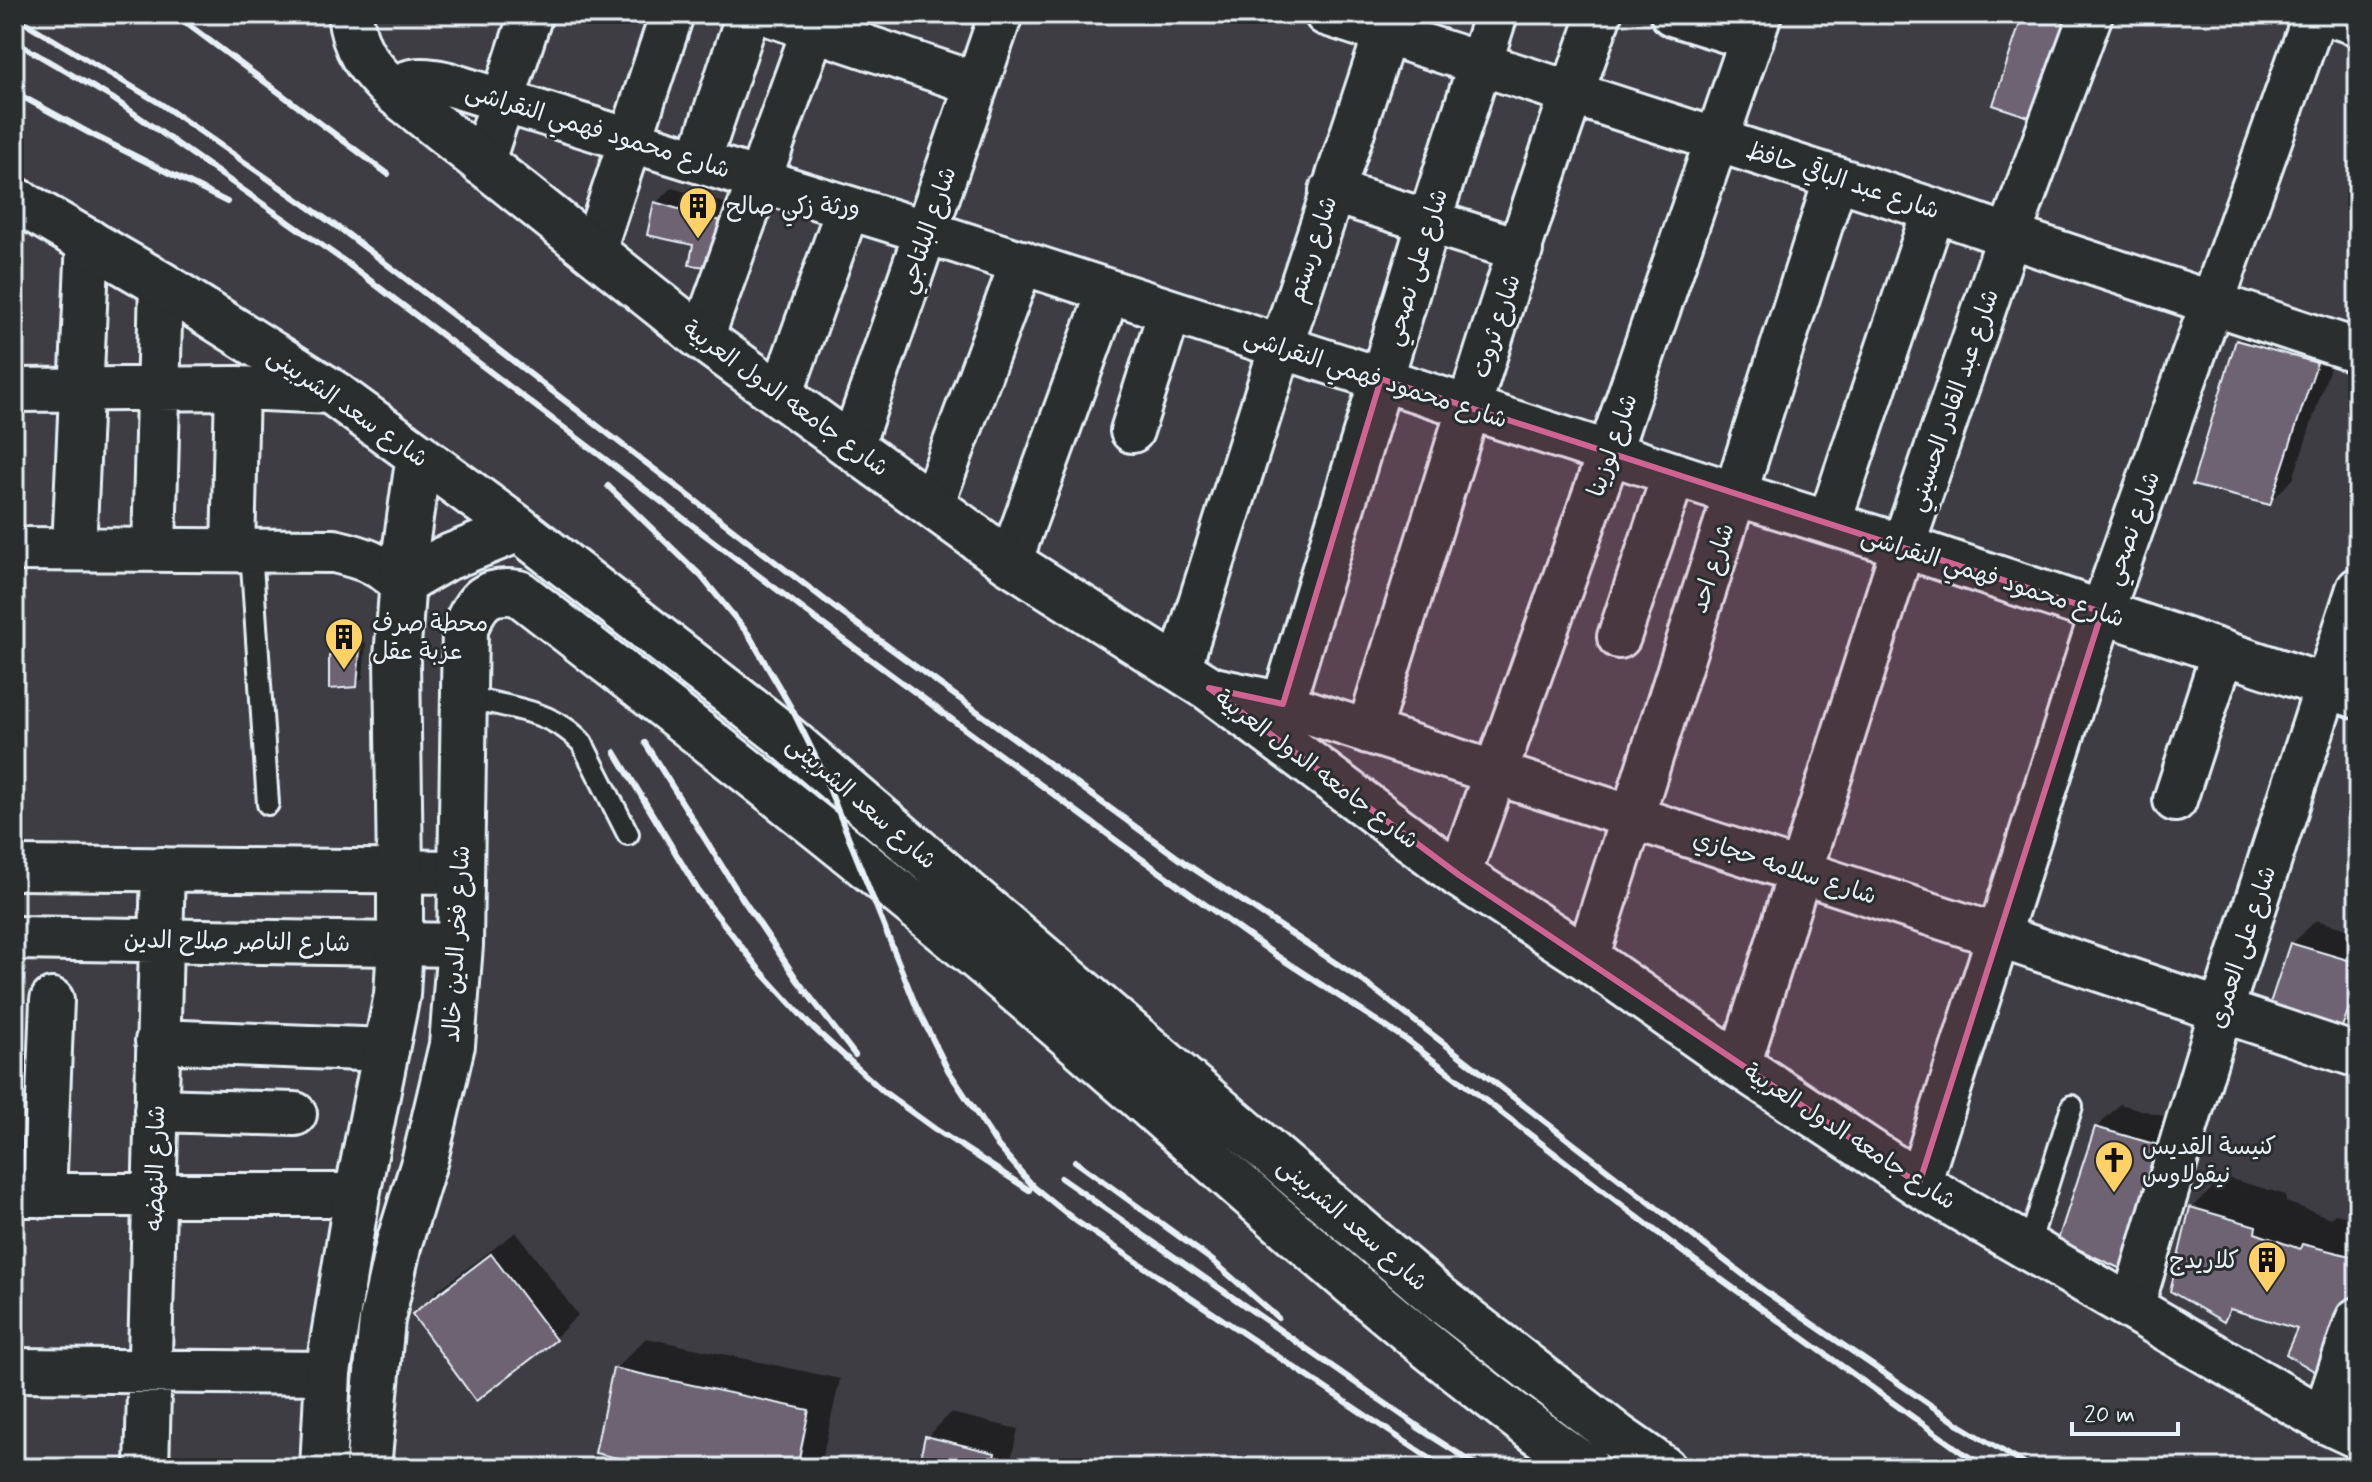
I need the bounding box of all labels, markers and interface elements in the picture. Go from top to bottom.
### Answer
street label: شارع محمود فهمي النقراشى [460,76,734,190]
street label: شارع عبد الباقي حافظ [1742,134,1944,227]
street label: شارع البلتاجي [892,163,968,300]
building icon: ورثة زكي صالح [677,185,719,240]
street label: شارع على نصحي [1379,185,1460,351]
place label: ورثة زكي صالح [726,192,860,227]
street label: شارع رستم [1282,192,1346,307]
street label: شارع ثروت [1466,271,1529,382]
street label: شارع عبد القادر الحسيني [1902,285,2011,517]
street label: شارع جامعه الدول العربية [676,314,894,484]
street label: شارع محمود فهمي النقراشى [1239,322,1511,440]
street label: شارع سعد الشربينى [261,341,434,475]
street label: شارع لوزينا [1581,390,1646,501]
street label: شارع نصحي [2098,467,2172,591]
street label: شارع احد [1684,519,1743,617]
street label: شارع محمود فهمي النقراشى [1856,521,2128,639]
place label: محطة صرف عزبة عقل [372,609,488,668]
building icon: محطة صرف عزبة عقل [323,616,365,671]
street label: شارع جامعه الدول العربية [1208,683,1424,857]
street label: شارع سعد الشربينى [779,729,943,877]
street label: شارع سلامه حجازي [1689,824,1880,913]
street label: شارع فخر الدين خالد [437,845,478,1043]
street label: شارع على العمرى [2203,862,2284,1033]
street label: شارع الناصر صلاح الدين [124,925,350,960]
street label: شارع جامعه الدول العربية [1737,1057,1961,1218]
street label: شارع النهضه [140,1105,173,1231]
place label: كنيسة القديس نيقولاوس [2142,1132,2276,1191]
church icon: كنيسة القديس نيقولاوس [2093,1139,2135,1194]
street label: شارع سعد الشربينى [1270,1151,1434,1299]
building icon: كلاريدج [2246,1239,2288,1294]
place label: كلاريدج [2169,1246,2239,1277]
scale bar [2072,1386,2178,1436]
text: 20 m [2084,1400,2135,1431]

